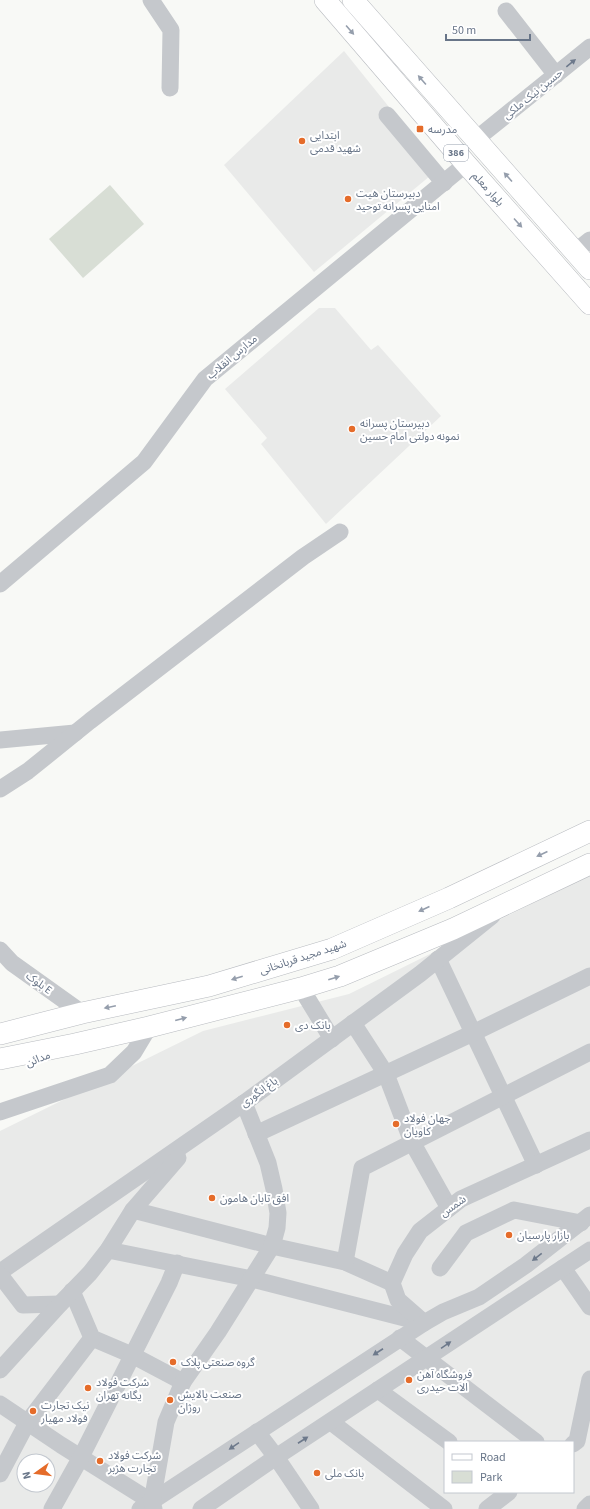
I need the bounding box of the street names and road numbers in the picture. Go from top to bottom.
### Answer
street label: حسین نیک ملکی [500,65,566,123]
road number: 386 [444,145,468,161]
street label: بلوار معلم [468,169,507,210]
street label: مدارس انقلاب [203,331,261,383]
street label: شهید مجید قربانخانی [258,936,349,978]
street label: بلوک E [23,968,55,998]
street label: مدائن [23,1047,53,1071]
street label: باغ انگوری [237,1073,281,1111]
street label: شمس [437,1191,469,1220]

